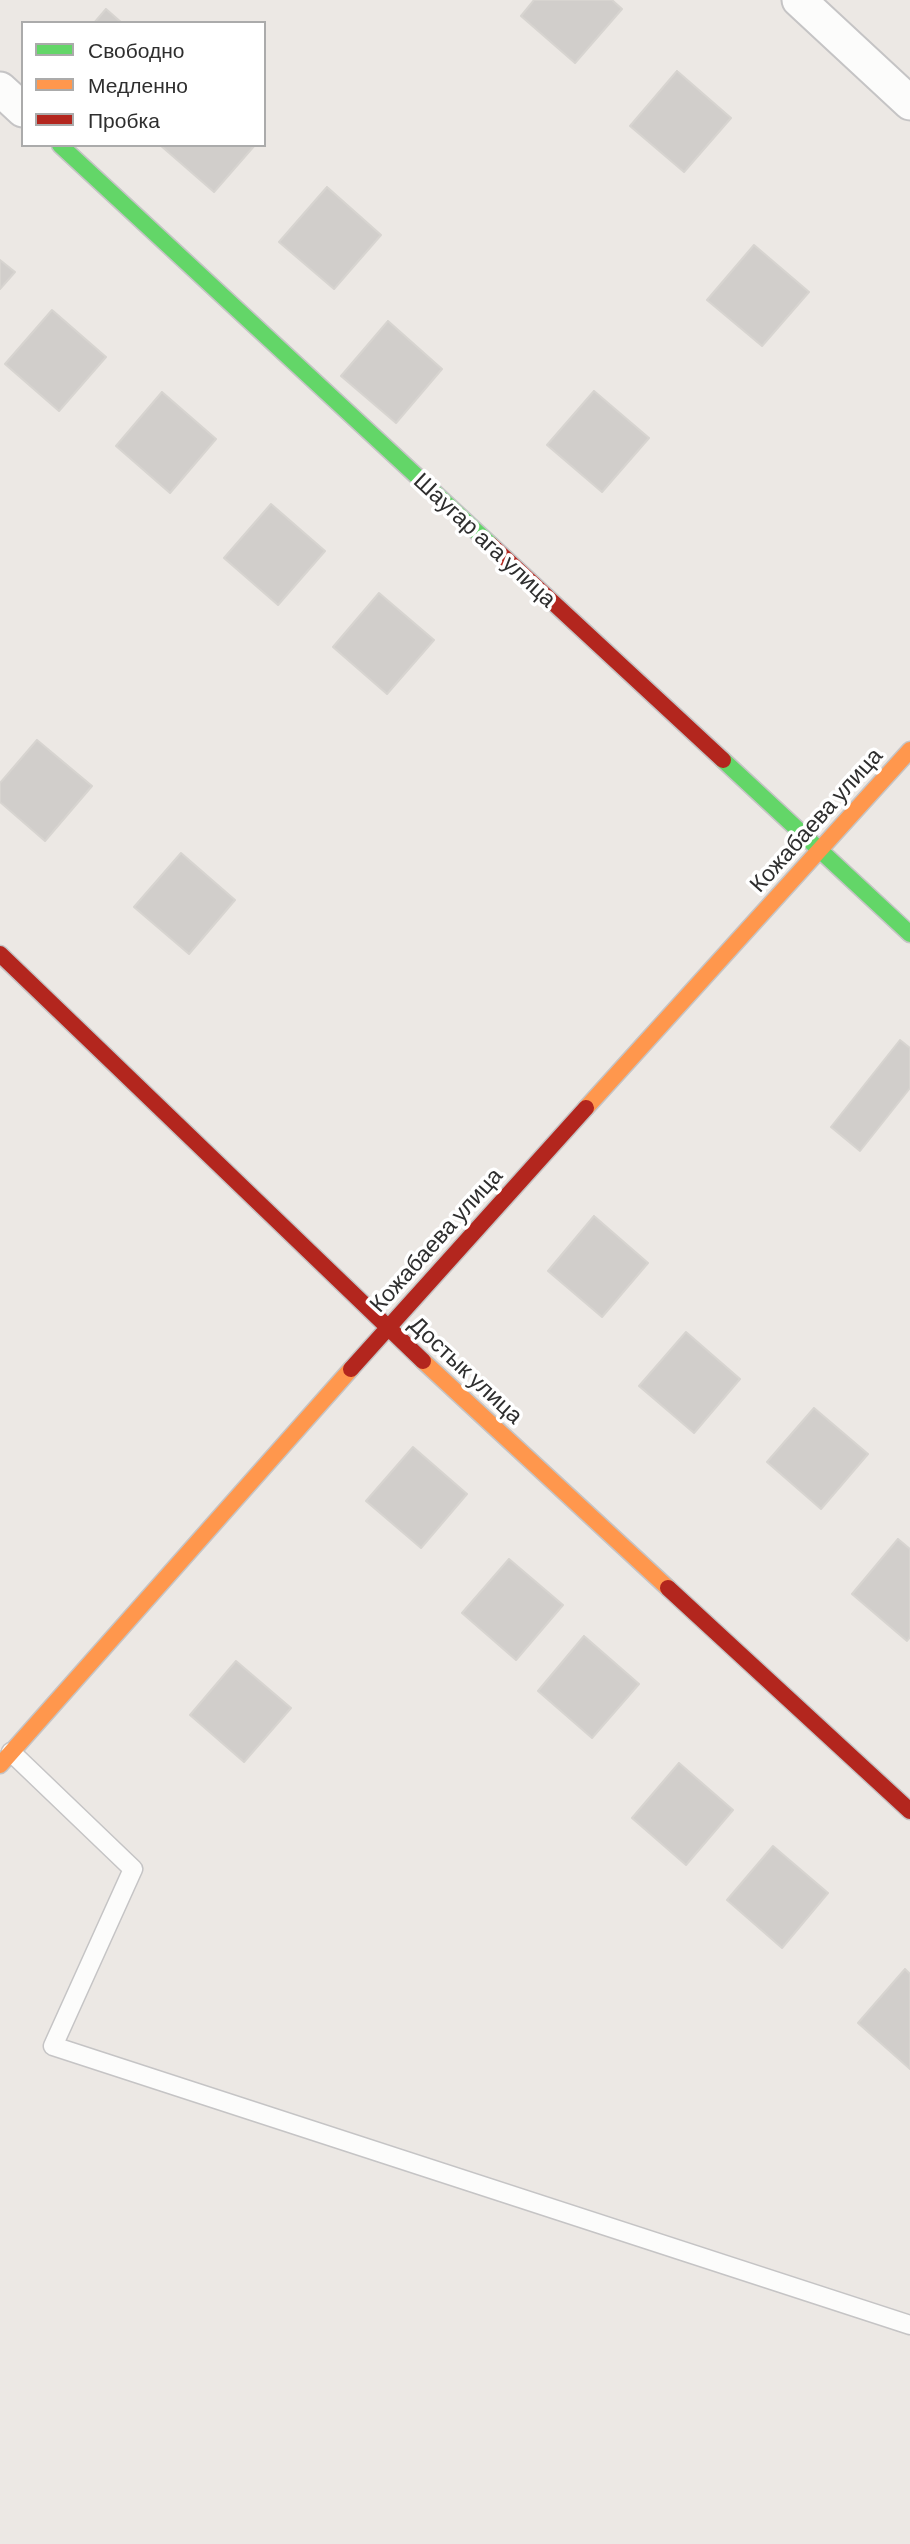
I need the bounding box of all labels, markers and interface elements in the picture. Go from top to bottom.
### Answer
legend [21,21,266,147]
text: Свободно [88,37,185,62]
text: Медленно [88,72,188,97]
text: Пробка [88,107,160,132]
street label: Шаугар ага улица [408,467,562,613]
street label: Кожабаева улица [744,742,888,898]
street label: Кожабаева улица [364,1162,508,1318]
street label: Достык улица [404,1310,528,1430]

